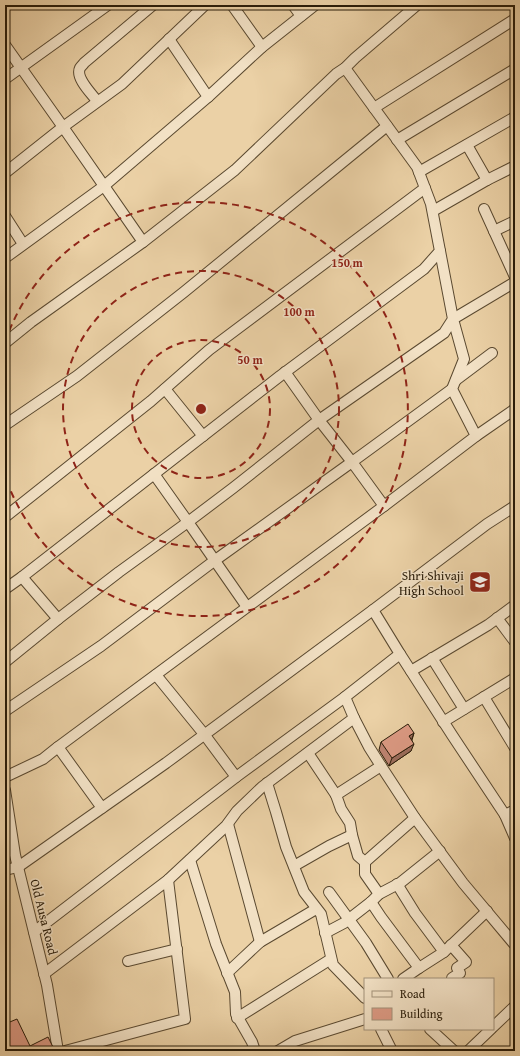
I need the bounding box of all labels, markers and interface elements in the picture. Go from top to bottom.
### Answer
text: 150 m [331,254,364,271]
text: 100 m [283,303,316,320]
text: 50 m [237,351,263,368]
centre of rings [194,402,208,416]
place label: Shri Shivaji High School [399,566,464,600]
school or university icon: Shri Shivaji High School [467,569,493,595]
street label: Old Ausa Road [25,877,63,957]
legend [364,978,494,1030]
text: Road [400,985,426,1002]
text: Building [400,1005,443,1022]

